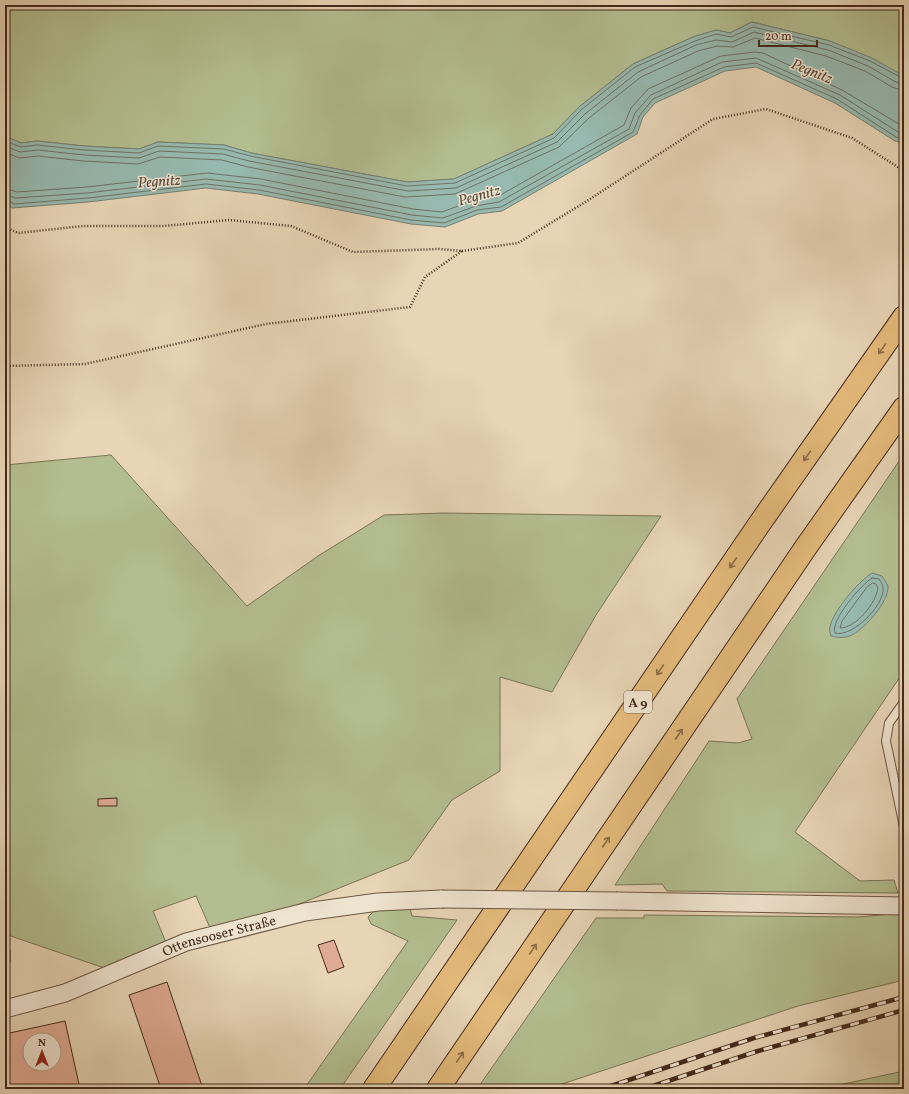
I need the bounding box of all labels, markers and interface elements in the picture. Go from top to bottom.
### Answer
scale bar [759,22,817,48]
text: 20 m [765,29,792,45]
water label: Pegnitz [788,55,835,90]
water label: Pegnitz [137,171,181,194]
water label: Pegnitz [456,181,503,212]
one-way arrow [878,344,886,355]
one-way arrow [803,450,811,461]
one-way arrow [729,557,737,568]
one-way arrow [656,664,664,675]
road number: A 9 [624,691,652,713]
one-way arrow [675,729,683,740]
one-way arrow [602,836,610,847]
street label: Ottensooser Straße [160,912,279,962]
one-way arrow [529,944,537,955]
north arrow [22,1032,62,1072]
text: N [38,1036,46,1051]
one-way arrow [456,1052,464,1063]

